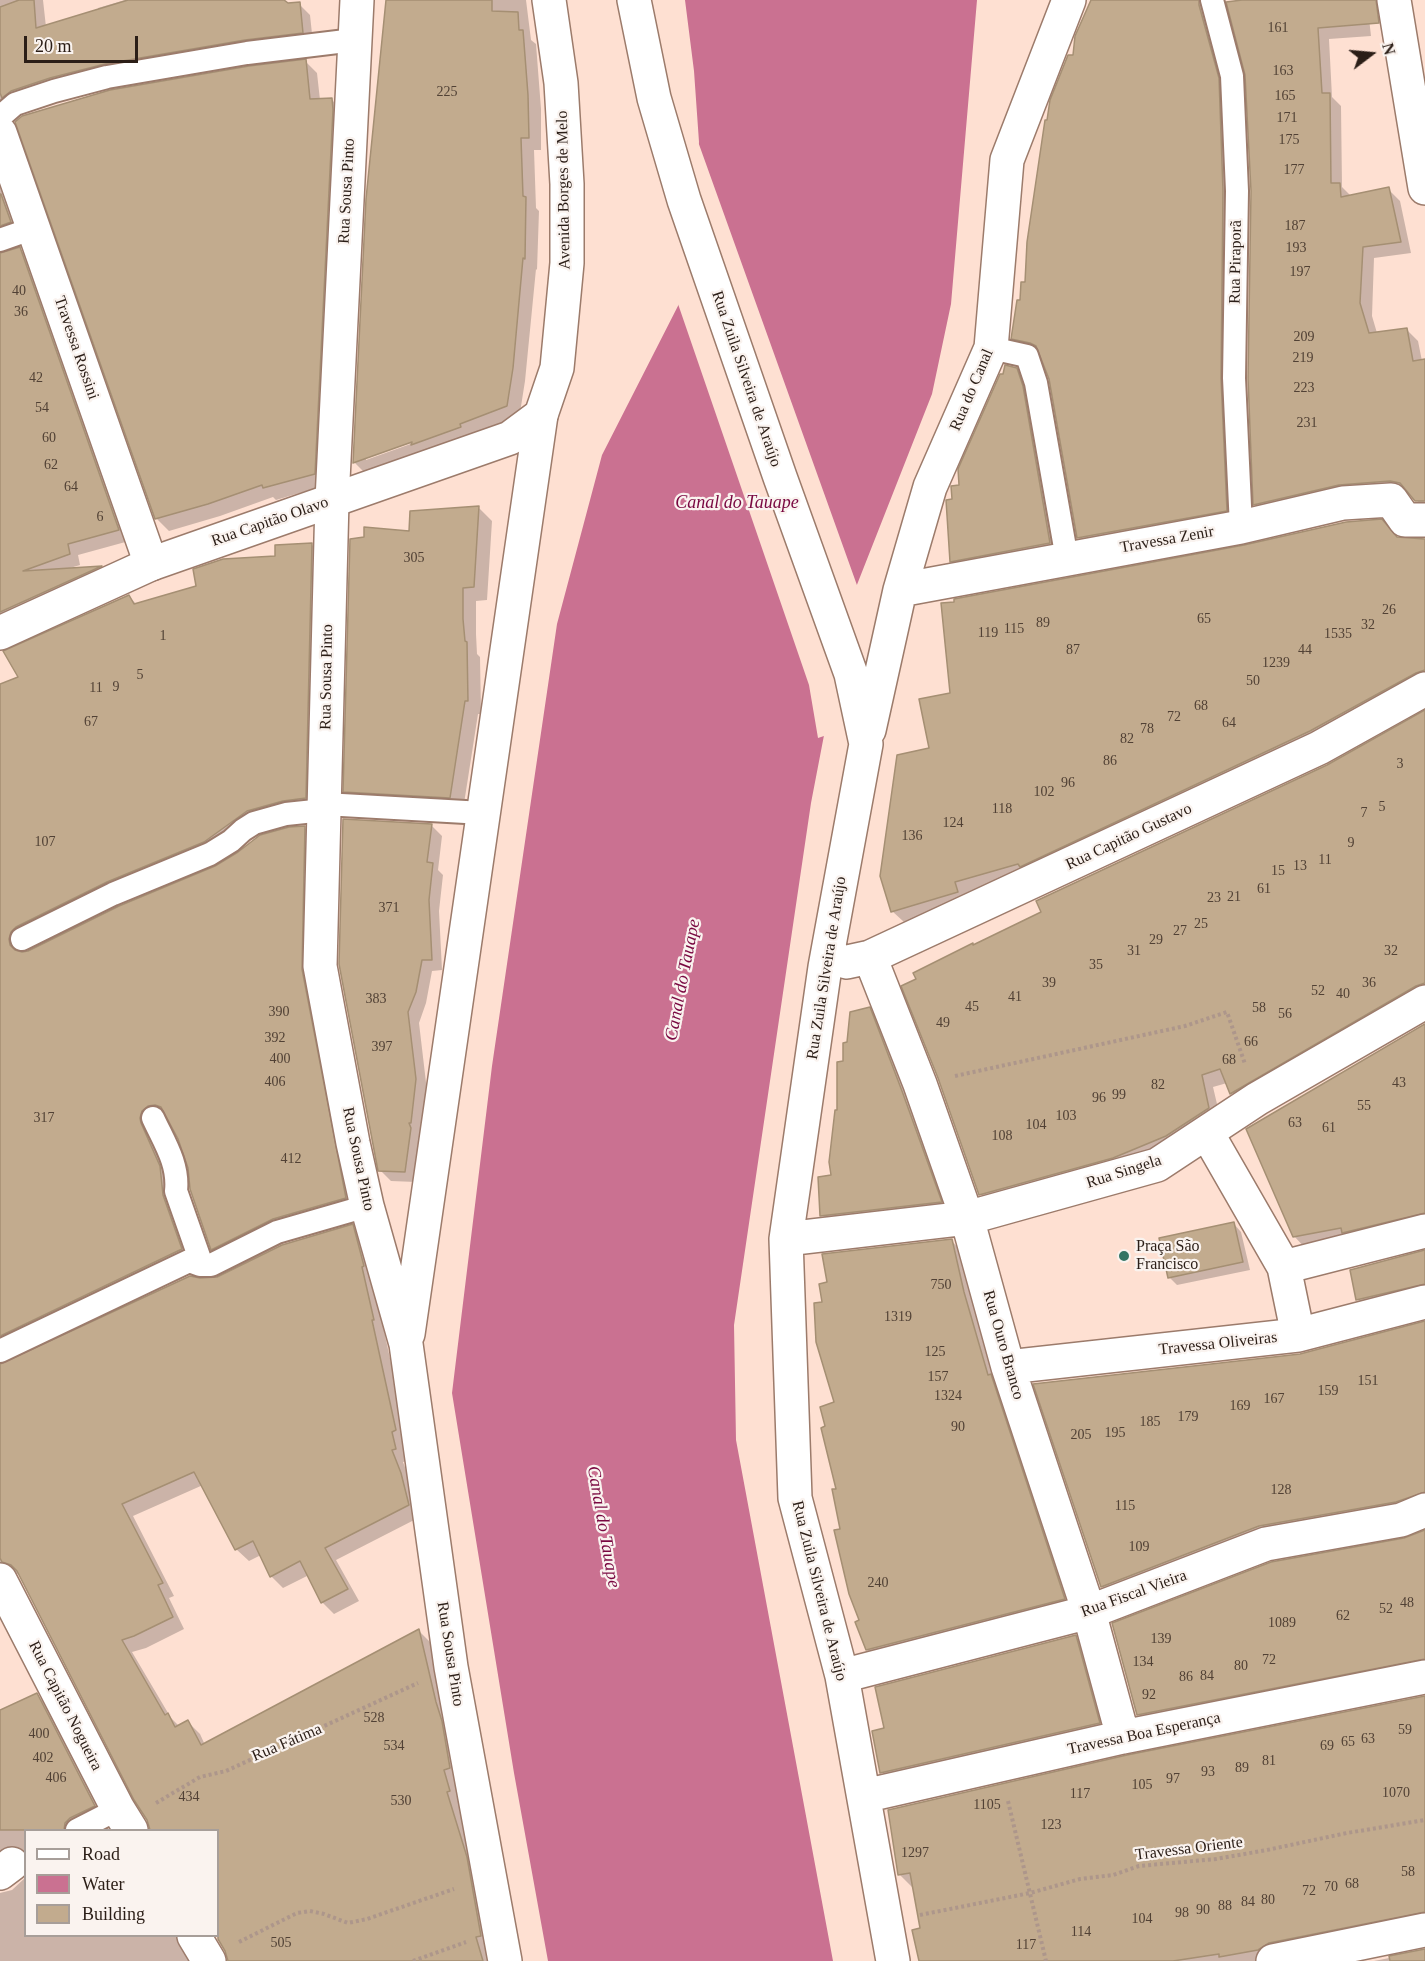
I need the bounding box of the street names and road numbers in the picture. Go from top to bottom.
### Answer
street label: Avenida Borges de Melo [553,110,575,270]
street label: Rua Sousa Pinto [335,138,359,244]
street label: Rua Piraporã [1226,220,1246,304]
street label: Rua Zuila Silveira de Araújo [707,288,785,470]
street label: Travessa Rossini [49,294,103,402]
street label: Rua do Canal [946,346,998,434]
street label: Rua Capitão Olavo [209,493,331,551]
street label: Travessa Zenir [1119,522,1215,558]
street label: Rua Sousa Pinto [316,624,338,730]
street label: Rua Capitão Gustavo [1063,799,1195,875]
street label: Rua Zuila Silveira de Araújo [803,875,851,1061]
street label: Rua Sousa Pinto [338,1105,378,1213]
street label: Rua Singela [1084,1151,1164,1193]
street label: Rua Ouro Branco [978,1288,1028,1402]
street label: Travessa Oliveiras [1158,1328,1278,1360]
street label: Rua Zuila Silveira de Araújo [787,1499,851,1683]
street label: Rua Fiscal Vieira [1079,1566,1189,1622]
street label: Rua Sousa Pinto [432,1600,468,1708]
street label: Rua Capitão Nogueira [24,1638,106,1774]
street label: Travessa Boa Esperança [1066,1708,1222,1760]
street label: Rua Fátima [249,1720,325,1766]
street label: Travessa Oriente [1134,1833,1244,1865]

